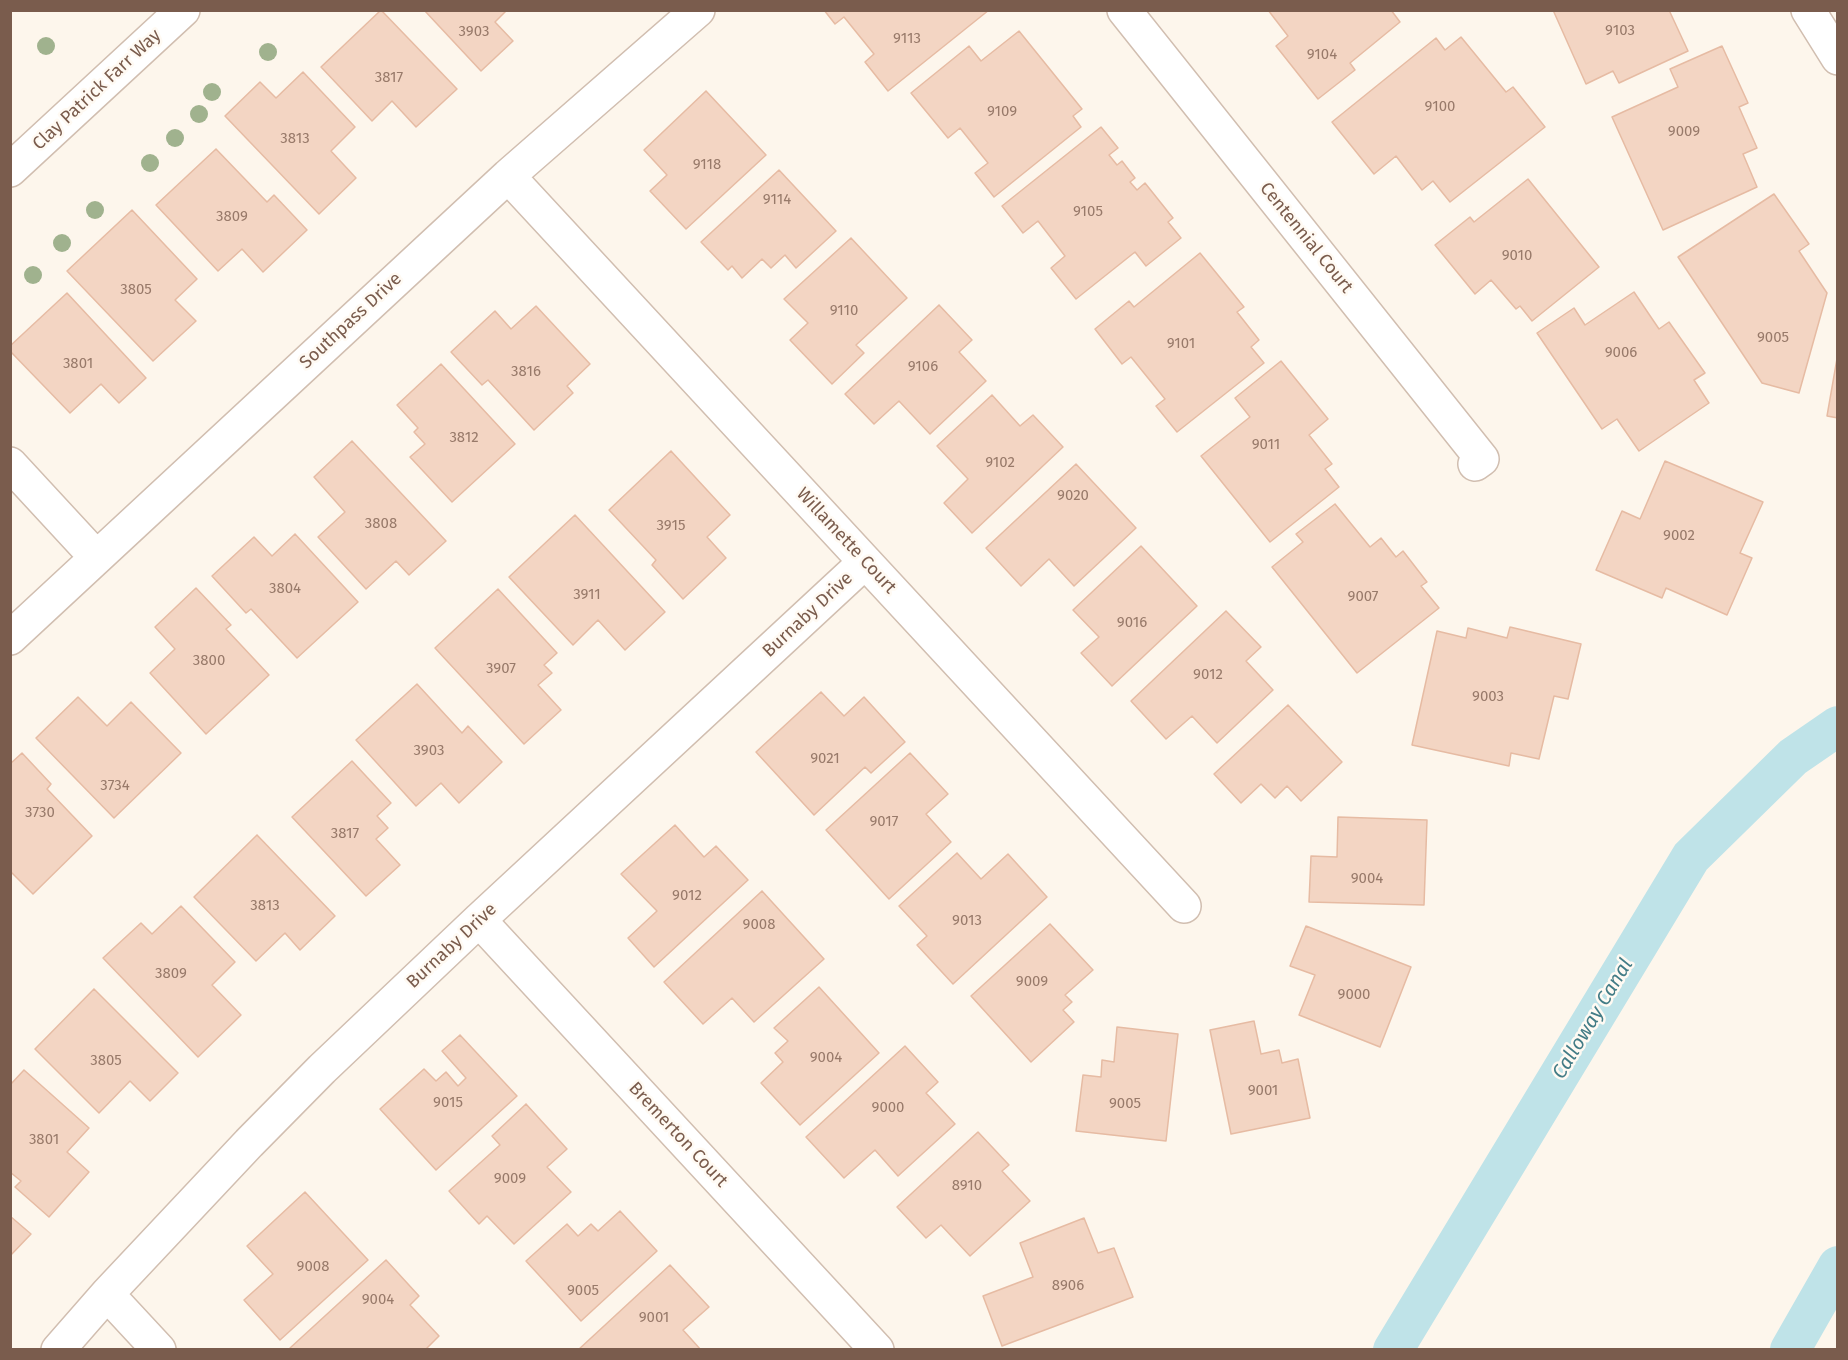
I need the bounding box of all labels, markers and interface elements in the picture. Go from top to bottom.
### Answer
house number: 9103 [1605,22,1635,40]
house number: 3903 [459,23,489,41]
street label: Clay Patrick Farr Way [28,25,166,155]
house number: 9113 [893,30,921,48]
house number: 9104 [1307,46,1337,64]
house number: 3817 [375,69,403,87]
house number: 9100 [1425,98,1455,116]
house number: 9109 [987,103,1017,121]
house number: 9009 [1668,123,1700,141]
house number: 3813 [280,130,310,148]
house number: 9118 [693,156,721,174]
street label: Centennial Court [1255,178,1357,298]
house number: 9114 [763,191,791,209]
house number: 9105 [1073,203,1103,221]
house number: 3809 [216,208,248,226]
house number: 9010 [1502,247,1532,265]
street label: Southpass Drive [296,268,406,374]
house number: 3805 [120,281,152,299]
house number: 9110 [830,302,858,320]
house number: 9005 [1757,329,1789,347]
house number: 9101 [1167,335,1195,353]
house number: 9006 [1605,344,1637,362]
house number: 3801 [63,355,93,373]
house number: 9106 [908,358,938,376]
house number: 3816 [511,363,541,381]
house number: 3812 [449,429,479,447]
house number: 9011 [1252,436,1280,454]
house number: 9102 [985,454,1015,472]
street label: Willamette Court [791,484,901,598]
house number: 9020 [1057,487,1089,505]
house number: 3808 [365,515,397,533]
house number: 3915 [657,517,685,535]
house number: 9002 [1663,527,1695,545]
street label: Burnaby Drive [759,568,857,662]
house number: 3804 [269,580,301,598]
house number: 3911 [573,586,601,604]
house number: 9007 [1348,588,1378,606]
house number: 9016 [1117,614,1147,632]
house number: 3800 [193,652,225,670]
house number: 3907 [486,660,516,678]
house number: 9012 [1193,666,1223,684]
house number: 9003 [1472,688,1504,706]
house number: 3903 [414,742,444,760]
house number: 9021 [810,750,840,768]
house number: 3734 [100,777,130,795]
house number: 3730 [25,804,55,822]
house number: 9017 [869,813,899,831]
house number: 3817 [331,825,359,843]
house number: 9004 [1351,870,1383,888]
house number: 9012 [672,887,702,905]
house number: 3813 [250,897,280,915]
street label: Burnaby Drive [403,899,501,993]
house number: 9013 [952,912,982,930]
house number: 9008 [743,916,775,934]
water label: Calloway Canal [1548,954,1638,1084]
house number: 3809 [155,965,187,983]
house number: 9009 [1016,973,1048,991]
house number: 9000 [1338,986,1370,1004]
house number: 9004 [810,1049,842,1067]
house number: 3805 [90,1052,122,1070]
street label: Bremerton Court [624,1078,732,1192]
house number: 9001 [1248,1082,1278,1100]
house number: 9015 [433,1094,463,1112]
house number: 9005 [1109,1095,1141,1113]
house number: 9000 [872,1099,904,1117]
house number: 3801 [29,1131,59,1149]
house number: 9009 [494,1170,526,1188]
house number: 8910 [952,1177,982,1195]
house number: 9008 [297,1258,329,1276]
house number: 8906 [1052,1277,1084,1295]
house number: 9005 [567,1282,599,1300]
house number: 9004 [362,1291,394,1309]
house number: 9001 [639,1309,669,1327]

